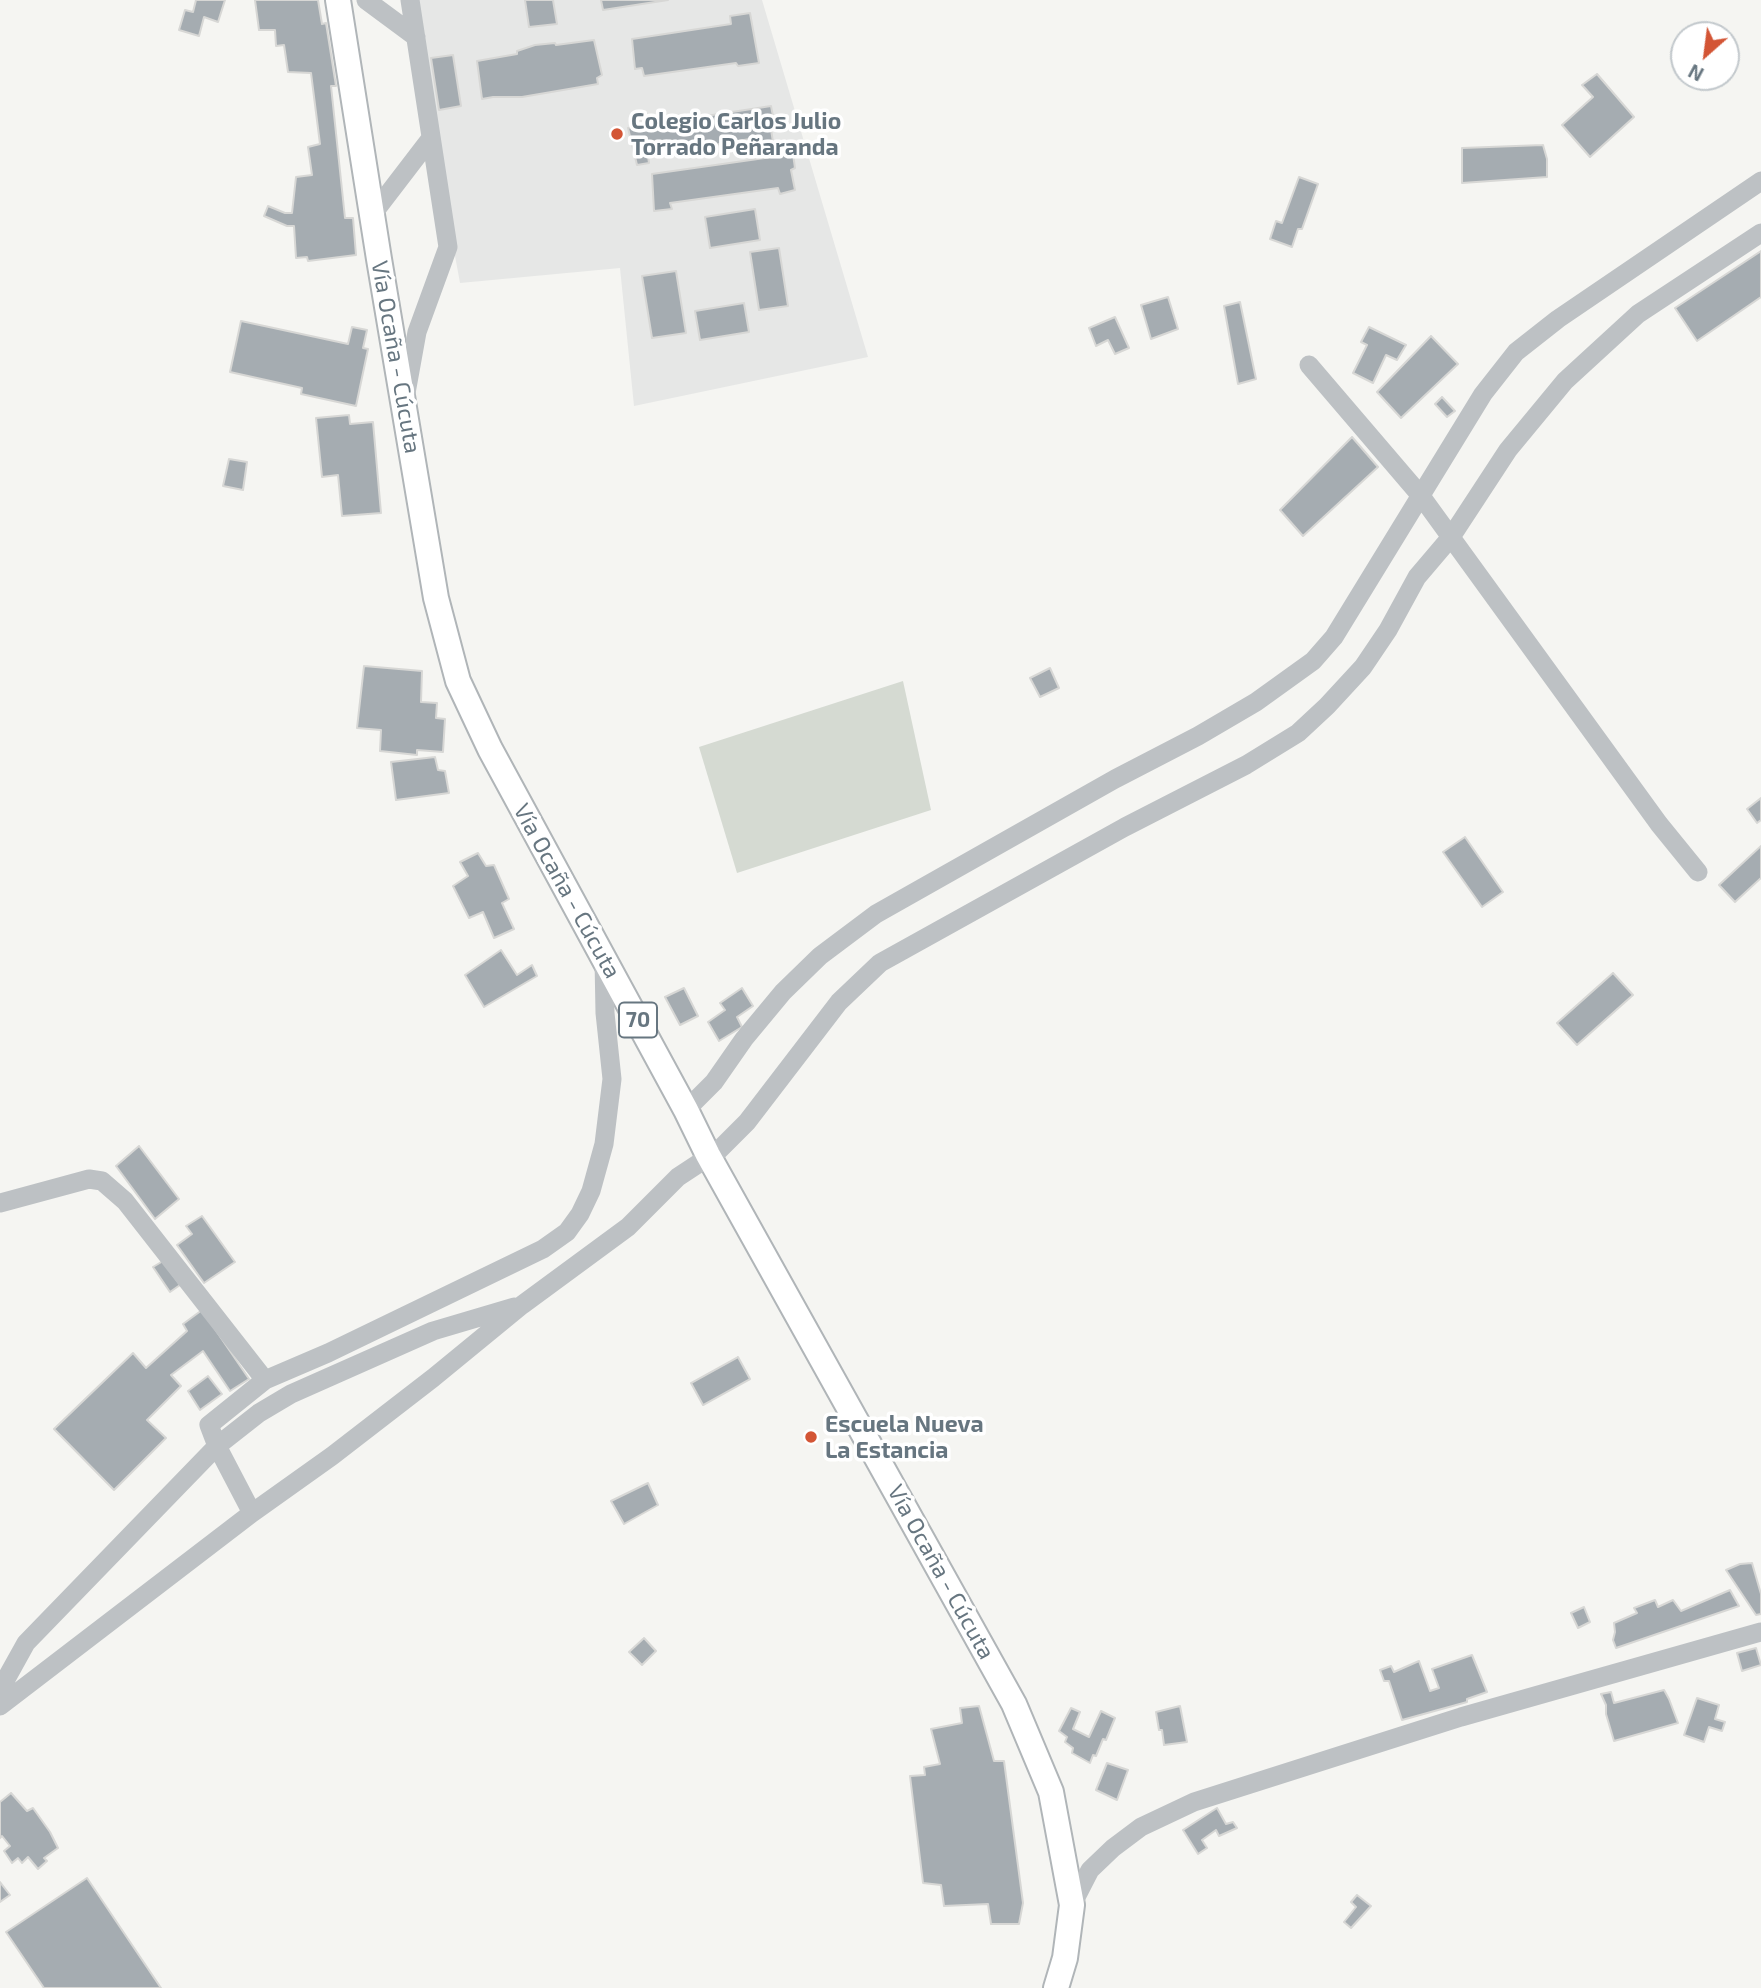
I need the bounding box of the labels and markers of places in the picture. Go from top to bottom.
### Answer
place label: Colegio Carlos Julio Torrado Peñaranda [631,107,841,161]
marker: Colegio Carlos Julio Torrado Peñaranda [609,126,625,142]
place label: Escuela Nueva La Estancia [825,1410,984,1464]
marker: Escuela Nueva La Estancia [803,1429,819,1445]

